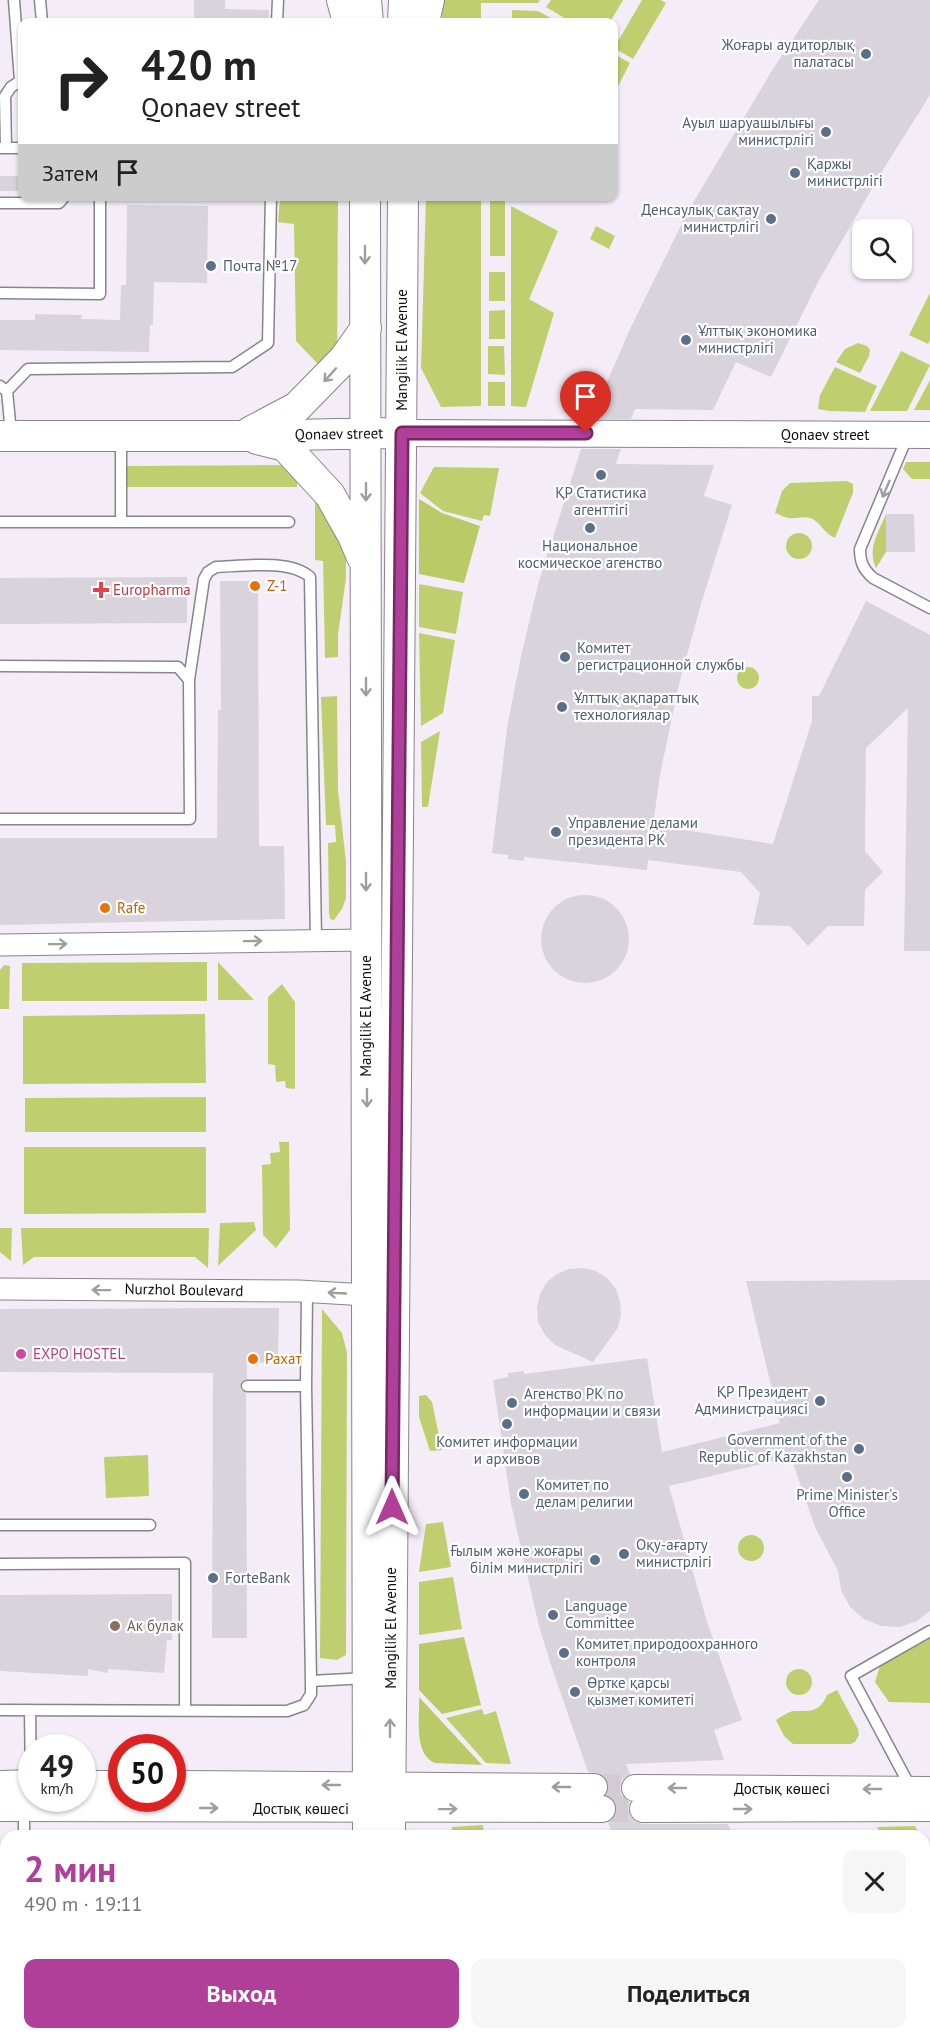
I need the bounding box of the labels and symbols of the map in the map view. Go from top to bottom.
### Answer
place label: Жоғары аудиторлық палатасы [721,35,854,71]
marker: Жоғары аудиторлық палатасы [859,47,873,61]
place label: Ауыл шаруашылығы министрлігі [682,113,814,149]
marker: Ауыл шаруашылығы министрлігі [819,125,833,139]
place label: Қаржы министрлігі [807,154,883,190]
marker: Қаржы министрлігі [788,166,802,180]
place label: Денсаулық сақтау министрлігі [641,200,759,236]
marker: Денсаулық сақтау министрлігі [764,212,778,226]
one-way arrow [359,244,371,264]
place label: Почта №17 [223,256,297,275]
marker: Почта №17 [204,259,218,273]
street label: Mangilik El Avenue [392,289,411,411]
place label: Ұлттық экономика министрлігі [698,321,817,357]
marker: Ұлттық экономика министрлігі [679,333,693,347]
one-way arrow [323,367,337,382]
pin [560,371,611,433]
street label: Qonaev street [295,423,383,444]
street label: Qonaev street [781,425,869,444]
marker: ҚР Статистика агенттігі [594,468,608,482]
one-way arrow [880,479,891,498]
one-way arrow [360,481,372,501]
place label: ҚР Статистика агенттігі [555,483,647,519]
marker: Национальное космическое агенство [583,521,597,535]
place label: Национальное космическое агенство [518,536,662,572]
place label: Z-1 [267,576,287,595]
marker: Z-1 [248,579,262,593]
place label: Europharma [113,580,191,599]
marker: Europharma [94,583,108,597]
place label: Комитет регистрационной службы [577,638,745,674]
marker: Комитет регистрационной службы [558,650,572,664]
one-way arrow [360,676,372,696]
place label: Ұлттық ақпараттық технологиялар [574,688,699,724]
marker: Ұлттық ақпараттық технологиялар [555,700,569,714]
place label: Управление делами президента РК [568,813,698,849]
marker: Управление делами президента РК [549,825,563,839]
one-way arrow [360,871,372,891]
place label: Rafe [117,898,145,917]
marker: Rafe [98,901,112,915]
one-way arrow [243,935,263,947]
one-way arrow [48,938,68,950]
street label: Mangilik El Avenue [356,955,375,1077]
one-way arrow [361,1087,373,1107]
street label: Nurzhol Boulevard [124,1279,244,1300]
one-way arrow [92,1284,112,1296]
one-way arrow [327,1288,347,1299]
place label: EXPO HOSTEL [33,1344,125,1363]
marker: EXPO HOSTEL [14,1347,28,1361]
place label: Рахат [265,1349,301,1368]
marker: Рахат [246,1352,260,1366]
place label: ҚР Президент Администрациясі [695,1382,808,1418]
place label: Агенство РК по информации и связи [524,1384,661,1420]
marker: ҚР Президент Администрациясі [813,1394,827,1408]
marker: Агенство РК по информации и связи [505,1396,519,1410]
marker: Комитет информации и архивов [500,1417,514,1431]
place label: Government of the Republic of Kazakhstan [699,1430,847,1466]
place label: Комитет информации и архивов [436,1432,578,1468]
marker: Government of the Republic of Kazakhstan [852,1442,866,1456]
marker: Prime Minister's Office [840,1470,854,1484]
position arrow [360,1475,424,1539]
place label: Комитет по делам религии [536,1475,633,1511]
place label: Prime Minister's Office [796,1485,898,1521]
marker: Комитет по делам религии [517,1487,531,1501]
place label: Оқу-ағарту министрлігі [636,1535,712,1571]
place label: Ғылым және жоғары білім министрлігі [450,1541,583,1577]
marker: Оқу-ағарту министрлігі [617,1547,631,1561]
marker: Ғылым және жоғары білім министрлігі [588,1553,602,1567]
street label: Mangilik El Avenue [381,1567,400,1689]
place label: ForteBank [225,1568,291,1587]
marker: ForteBank [206,1571,220,1585]
place label: Language Committee [565,1596,635,1632]
marker: Language Committee [546,1608,560,1622]
place label: Ак булак [127,1616,185,1635]
marker: Ак булак [108,1619,122,1633]
place label: Комитет природоохранного контроля [576,1634,758,1670]
marker: Комитет природоохранного контроля [557,1646,571,1660]
place label: Өртке қарсы қызмет комитеті [587,1673,694,1709]
marker: Өртке қарсы қызмет комитеті [568,1685,582,1699]
one-way arrow [385,1718,396,1738]
speed limit sign: 50 [108,1734,186,1812]
street label: Достық көшесі [734,1779,830,1798]
one-way arrow [322,1780,342,1791]
one-way arrow [551,1781,571,1793]
one-way arrow [667,1782,687,1794]
one-way arrow [862,1783,882,1795]
street label: Достық көшесі [253,1799,349,1818]
one-way arrow [198,1803,218,1814]
one-way arrow [438,1803,458,1815]
one-way arrow [733,1803,753,1815]

